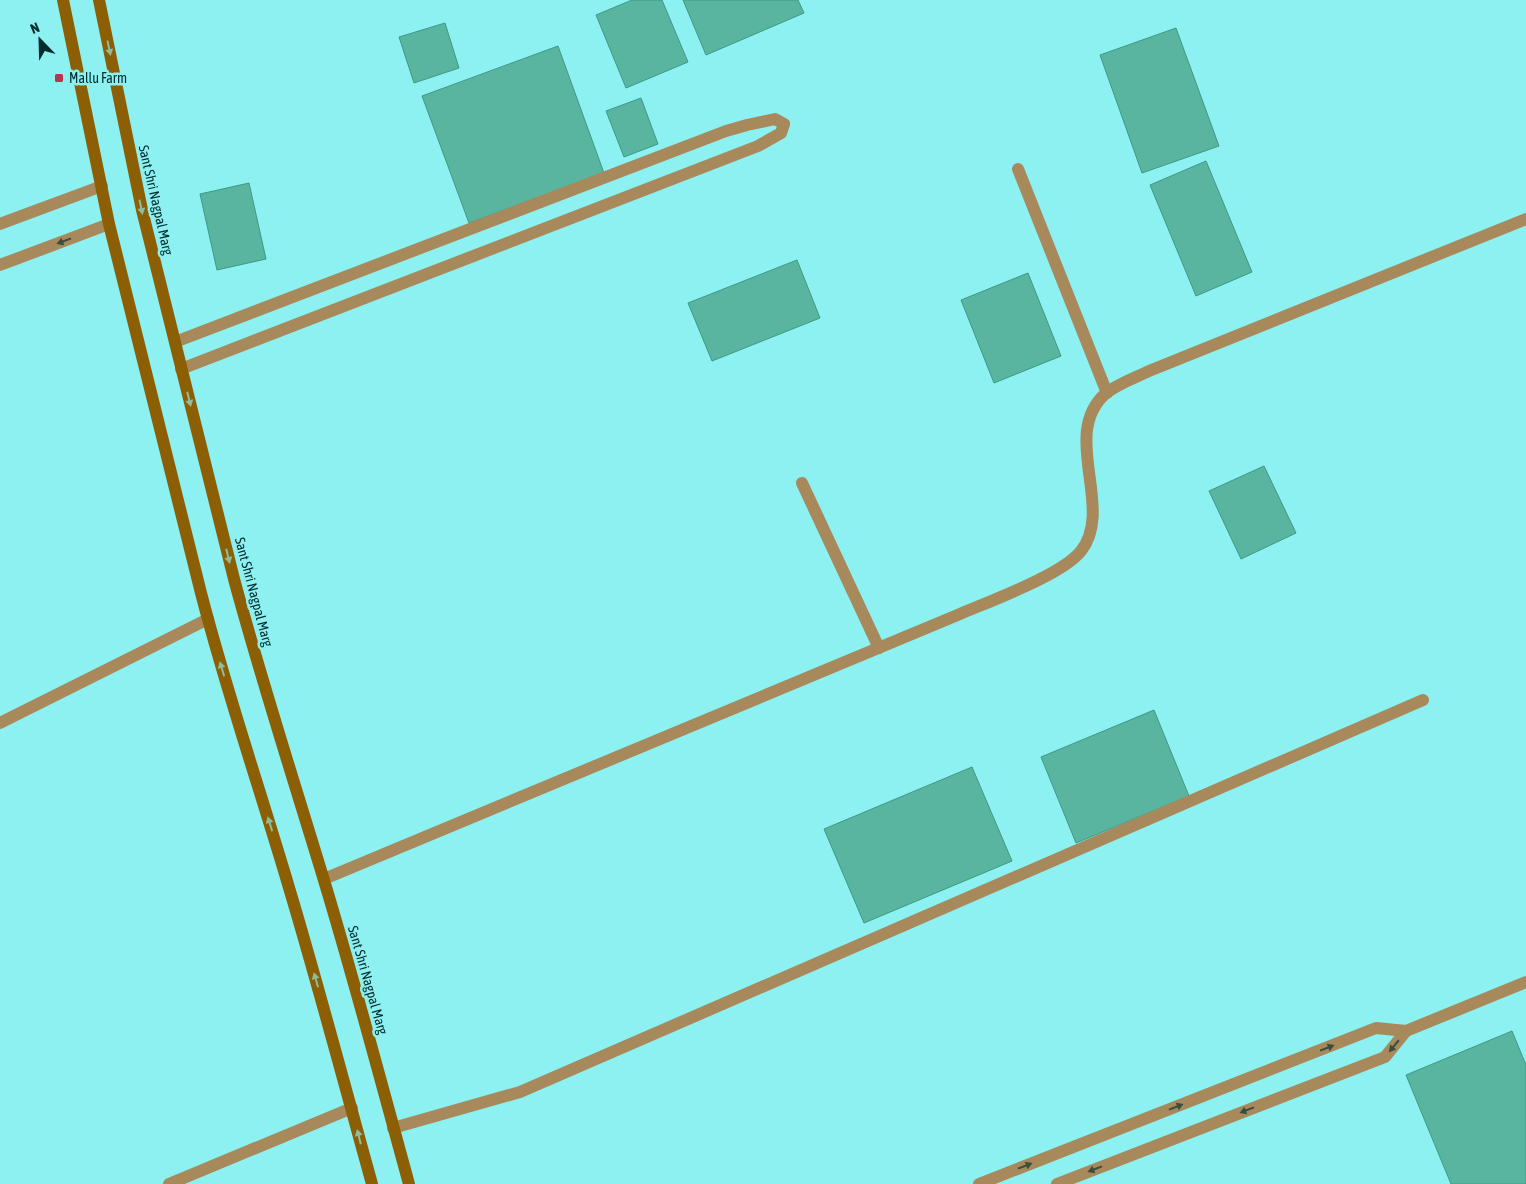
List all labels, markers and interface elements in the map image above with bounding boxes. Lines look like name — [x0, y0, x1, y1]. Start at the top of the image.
north arrow — [15, 15, 65, 65]
text: N — [28, 19, 42, 37]
one-way arrow — [105, 40, 113, 55]
place label: Mallu Farm — [69, 70, 127, 86]
marker: Mallu Farm — [53, 72, 65, 84]
street label: Sant Shri Nagpal Marg — [136, 144, 176, 256]
one-way arrow — [138, 199, 146, 215]
one-way arrow — [56, 238, 71, 245]
one-way arrow — [185, 391, 193, 406]
street label: Sant Shri Nagpal Marg — [232, 536, 276, 648]
one-way arrow — [224, 549, 232, 564]
one-way arrow — [218, 661, 226, 676]
one-way arrow — [266, 817, 273, 832]
street label: Sant Shri Nagpal Marg — [345, 924, 391, 1036]
one-way arrow — [311, 973, 319, 988]
one-way arrow — [1389, 1039, 1400, 1052]
one-way arrow — [1320, 1043, 1334, 1051]
one-way arrow — [1169, 1103, 1184, 1111]
one-way arrow — [1240, 1107, 1254, 1115]
one-way arrow — [355, 1129, 363, 1144]
one-way arrow — [1017, 1162, 1032, 1169]
one-way arrow — [1088, 1166, 1103, 1173]

